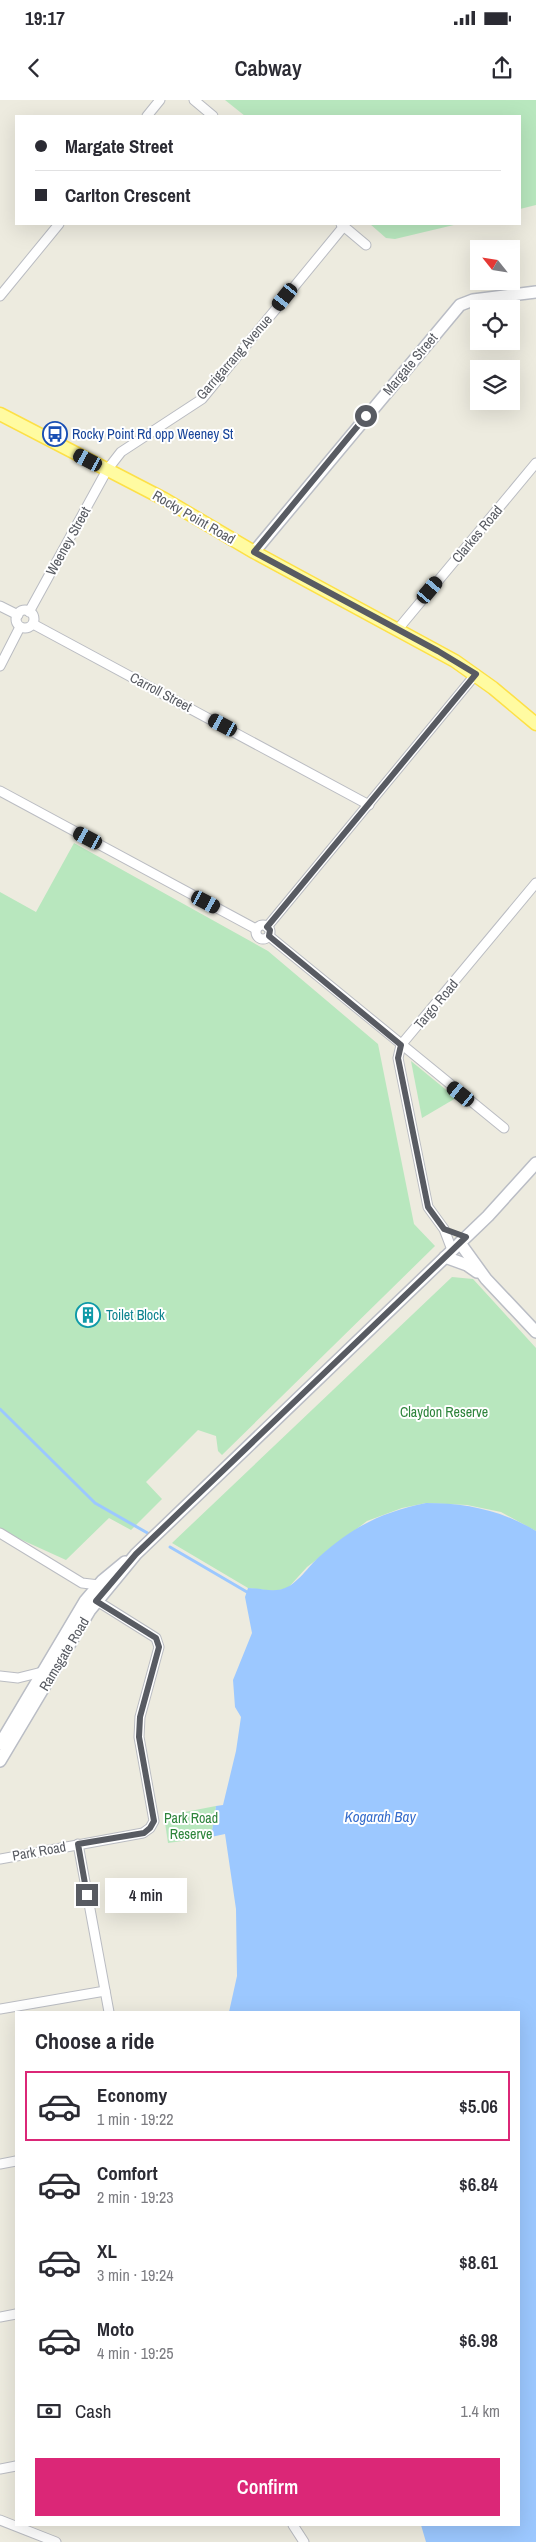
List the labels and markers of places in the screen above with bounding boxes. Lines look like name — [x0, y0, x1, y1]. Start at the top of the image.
bus stop icon: Rocky Point Rd opp Weeney St — [42, 421, 68, 447]
place label: Rocky Point Rd opp Weeney St — [72, 425, 233, 443]
building icon: Toilet Block — [75, 1302, 101, 1328]
place label: Toilet Block — [106, 1306, 165, 1324]

